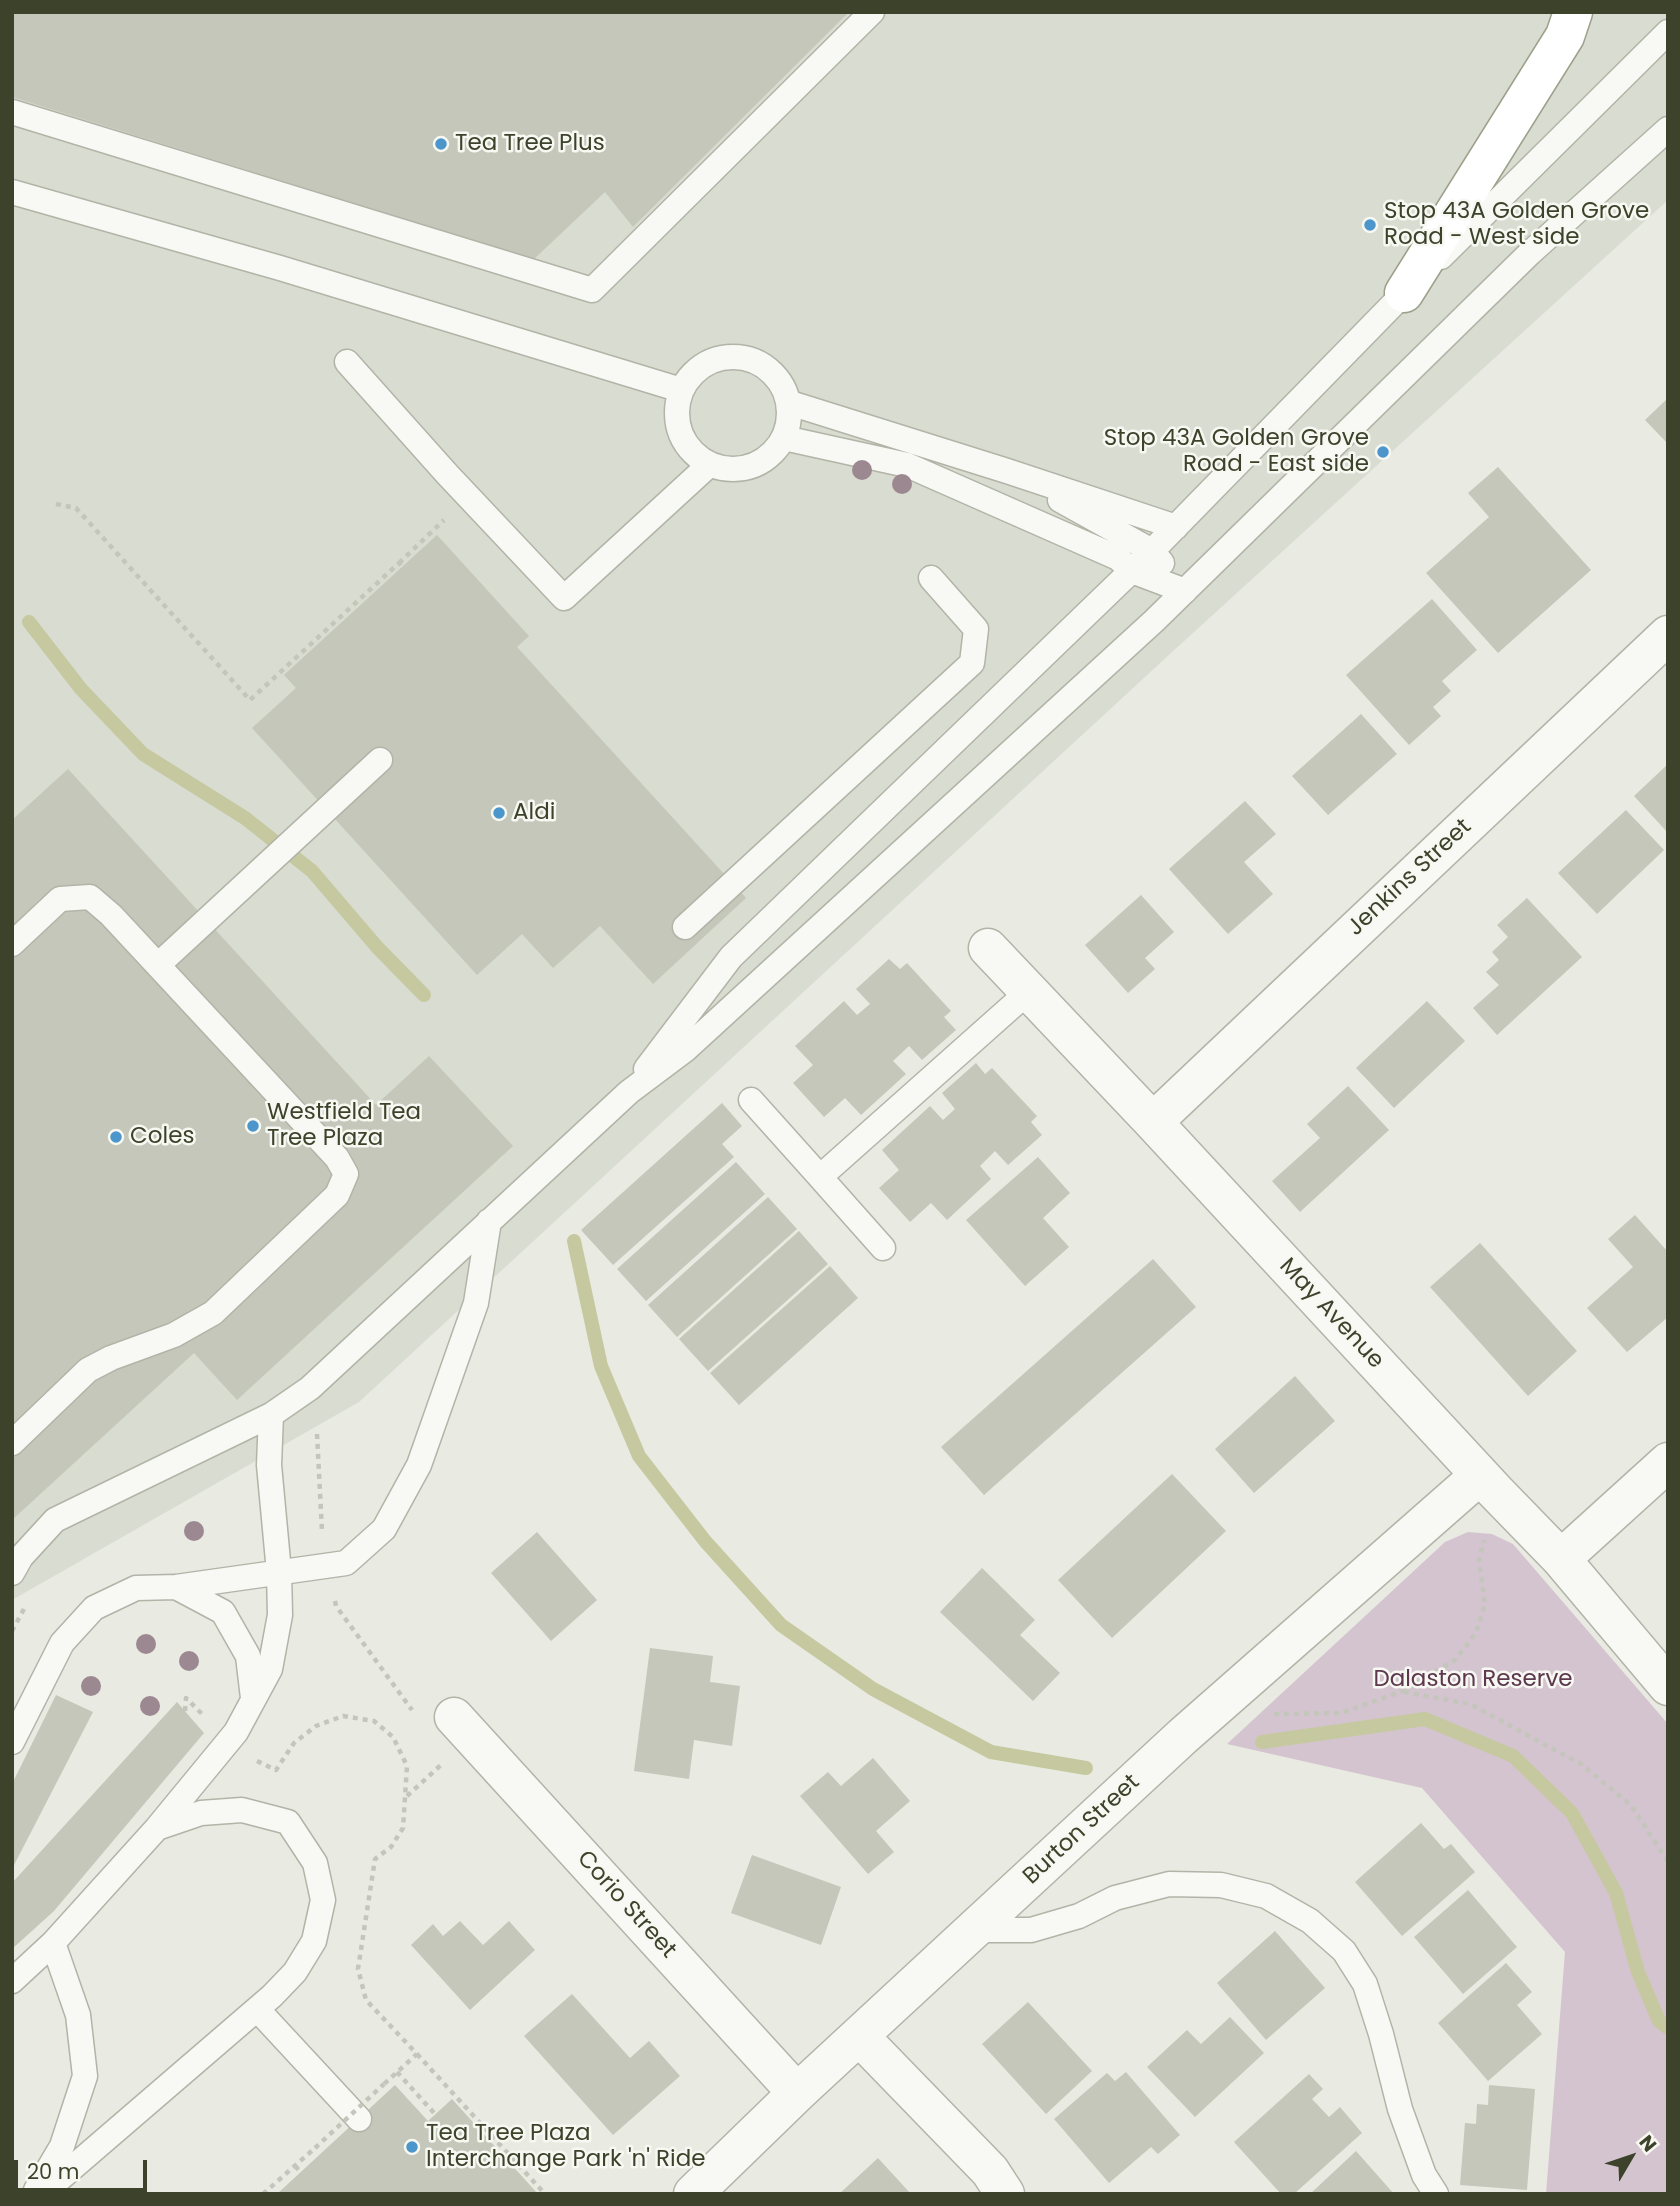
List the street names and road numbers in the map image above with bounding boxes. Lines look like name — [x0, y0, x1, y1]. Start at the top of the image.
street label: Jenkins Street — [1342, 814, 1478, 942]
street label: May Avenue — [1273, 1253, 1389, 1375]
street label: Burton Street — [1018, 1769, 1146, 1891]
street label: Corio Street — [571, 1846, 681, 1964]

